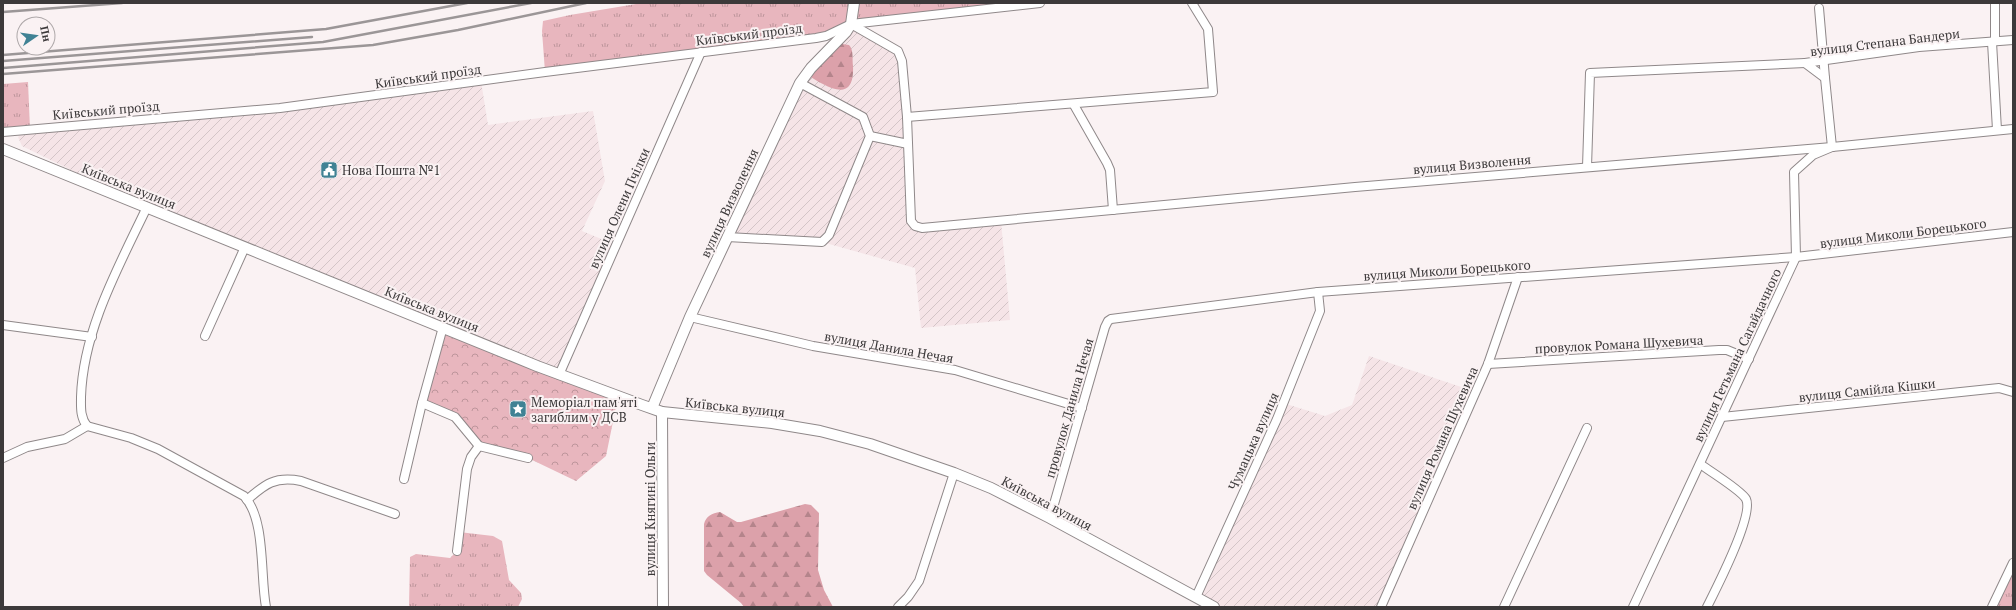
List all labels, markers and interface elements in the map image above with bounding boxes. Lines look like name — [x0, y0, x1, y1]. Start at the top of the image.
north arrow — [16, 16, 56, 56]
street label: Київський проїзд — [695, 18, 804, 49]
street label: вулиця Степана Бандери — [1809, 24, 1961, 60]
text: Пн — [37, 25, 54, 43]
street label: Київський проїзд — [374, 60, 483, 92]
street label: Київський проїзд — [52, 96, 161, 124]
street label: вулиця Олени Пчілки — [584, 145, 654, 271]
street label: вулиця Визволення — [696, 145, 762, 260]
street label: вулиця Визволення — [1412, 150, 1532, 178]
street label: Київська вулиця — [79, 159, 179, 213]
public building icon: Нова Пошта №1 — [319, 160, 339, 180]
place label: Нова Пошта №1 — [342, 161, 440, 179]
street label: вулиця Миколи Борецького — [1819, 214, 1987, 252]
street label: вулиця Миколи Борецького — [1363, 255, 1531, 285]
street label: вулиця Гетьмана Сагайдачного — [1689, 265, 1785, 445]
street label: Київська вулиця — [382, 282, 482, 336]
street label: вулиця Данила Нечая — [823, 327, 955, 367]
street label: провулок Романа Шухевича — [1534, 331, 1704, 357]
street label: провулок Данила Нечая — [1040, 336, 1098, 480]
street label: вулиця Романа Шухевича — [1402, 363, 1482, 512]
street label: вулиця Самійла Кішки — [1798, 374, 1936, 406]
street label: Чумацька вулиця — [1223, 389, 1283, 493]
place label: Меморіал пам'яті загиблим у ДСВ — [531, 393, 637, 426]
street label: Київська вулиця — [684, 393, 786, 421]
place icon: Меморіал пам'яті загиблим у ДСВ — [508, 399, 528, 419]
street label: вулиця Княгині Ольги — [641, 442, 659, 576]
street label: Київська вулиця — [999, 472, 1096, 535]

